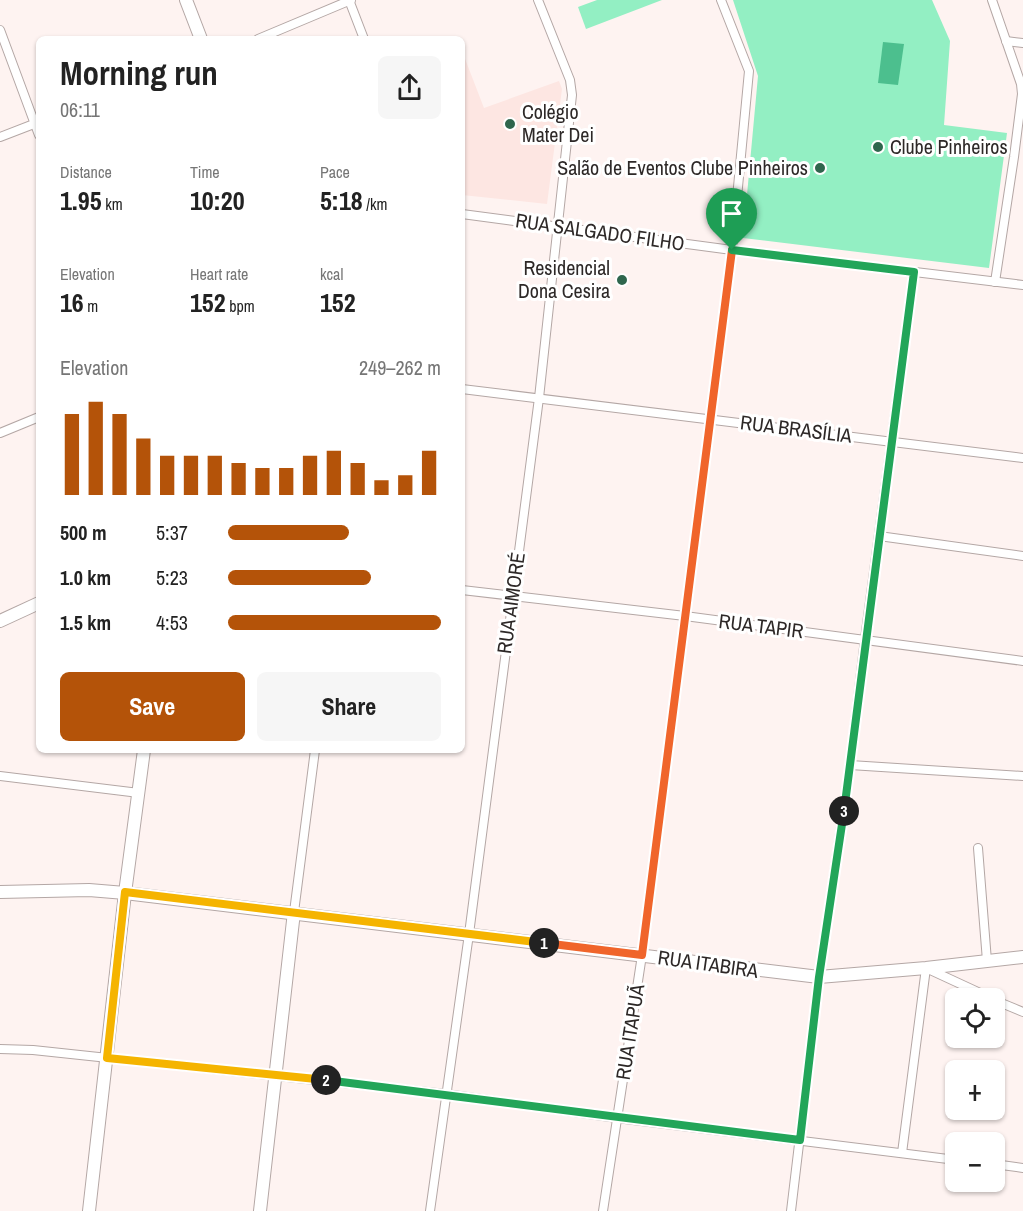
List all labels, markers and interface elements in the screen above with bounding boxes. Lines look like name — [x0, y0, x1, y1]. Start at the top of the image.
text: Morning run — [60, 51, 218, 95]
button: share — [378, 56, 441, 119]
text: 06:11 — [60, 96, 100, 123]
place label: Colégio Mater Dei — [522, 98, 594, 148]
marker: Colégio Mater Dei — [503, 117, 517, 131]
place label: Clube Pinheiros — [890, 133, 1008, 160]
marker: Clube Pinheiros — [871, 140, 885, 154]
place label: Salão de Eventos Clube Pinheiros — [557, 154, 808, 181]
text: Distance — [60, 161, 112, 183]
text: Time — [190, 161, 220, 183]
text: Pace — [320, 161, 350, 183]
marker: Salão de Eventos Clube Pinheiros — [813, 161, 827, 175]
text: 1.95 — [60, 183, 102, 218]
text: 10:20 — [190, 183, 245, 218]
text: 5:18 — [320, 183, 363, 218]
pin — [706, 188, 757, 250]
text: km — [102, 193, 123, 215]
text: /km — [363, 193, 387, 215]
icon: arrive — [715, 197, 748, 230]
street label: RUA SALGADO FILHO — [514, 206, 686, 257]
place label: Residencial Dona Cesira — [518, 254, 610, 304]
text: Elevation — [60, 263, 115, 285]
text: Heart rate — [190, 263, 248, 285]
text: kcal — [320, 263, 343, 285]
marker: Residencial Dona Cesira — [615, 273, 629, 287]
text: 16 — [60, 285, 84, 320]
text: 152 — [190, 285, 226, 320]
text: 152 — [320, 285, 356, 320]
text: m — [84, 295, 98, 317]
text: bpm — [226, 295, 255, 317]
text: Elevation — [60, 354, 128, 381]
text: 249–262 m — [359, 354, 441, 381]
street label: RUA BRASÍLIA — [739, 408, 853, 449]
text: 500 m — [60, 519, 107, 546]
text: 5:37 — [156, 519, 188, 546]
street label: RUA AIMORÉ — [490, 551, 531, 655]
text: 1.0 km — [60, 564, 111, 591]
text: 5:23 — [156, 564, 188, 591]
street label: RUA TAPIR — [717, 607, 805, 644]
text: 1.5 km — [60, 609, 111, 636]
text: 4:53 — [156, 609, 188, 636]
button: Save — [60, 672, 245, 741]
button: Share — [257, 672, 441, 741]
pin: 3 — [829, 796, 859, 826]
text: 3 — [840, 800, 848, 822]
pin: 1 — [529, 928, 559, 958]
text: 1 — [540, 932, 548, 954]
street label: RUA ITABIRA — [656, 943, 760, 984]
street label: RUA ITAPUÃ — [609, 982, 650, 1082]
map controls — [945, 988, 1005, 1192]
button: locate — [945, 988, 1005, 1048]
button: + — [945, 1060, 1005, 1120]
pin: 2 — [311, 1065, 341, 1095]
text: 2 — [322, 1069, 330, 1091]
button: − — [945, 1132, 1005, 1192]

